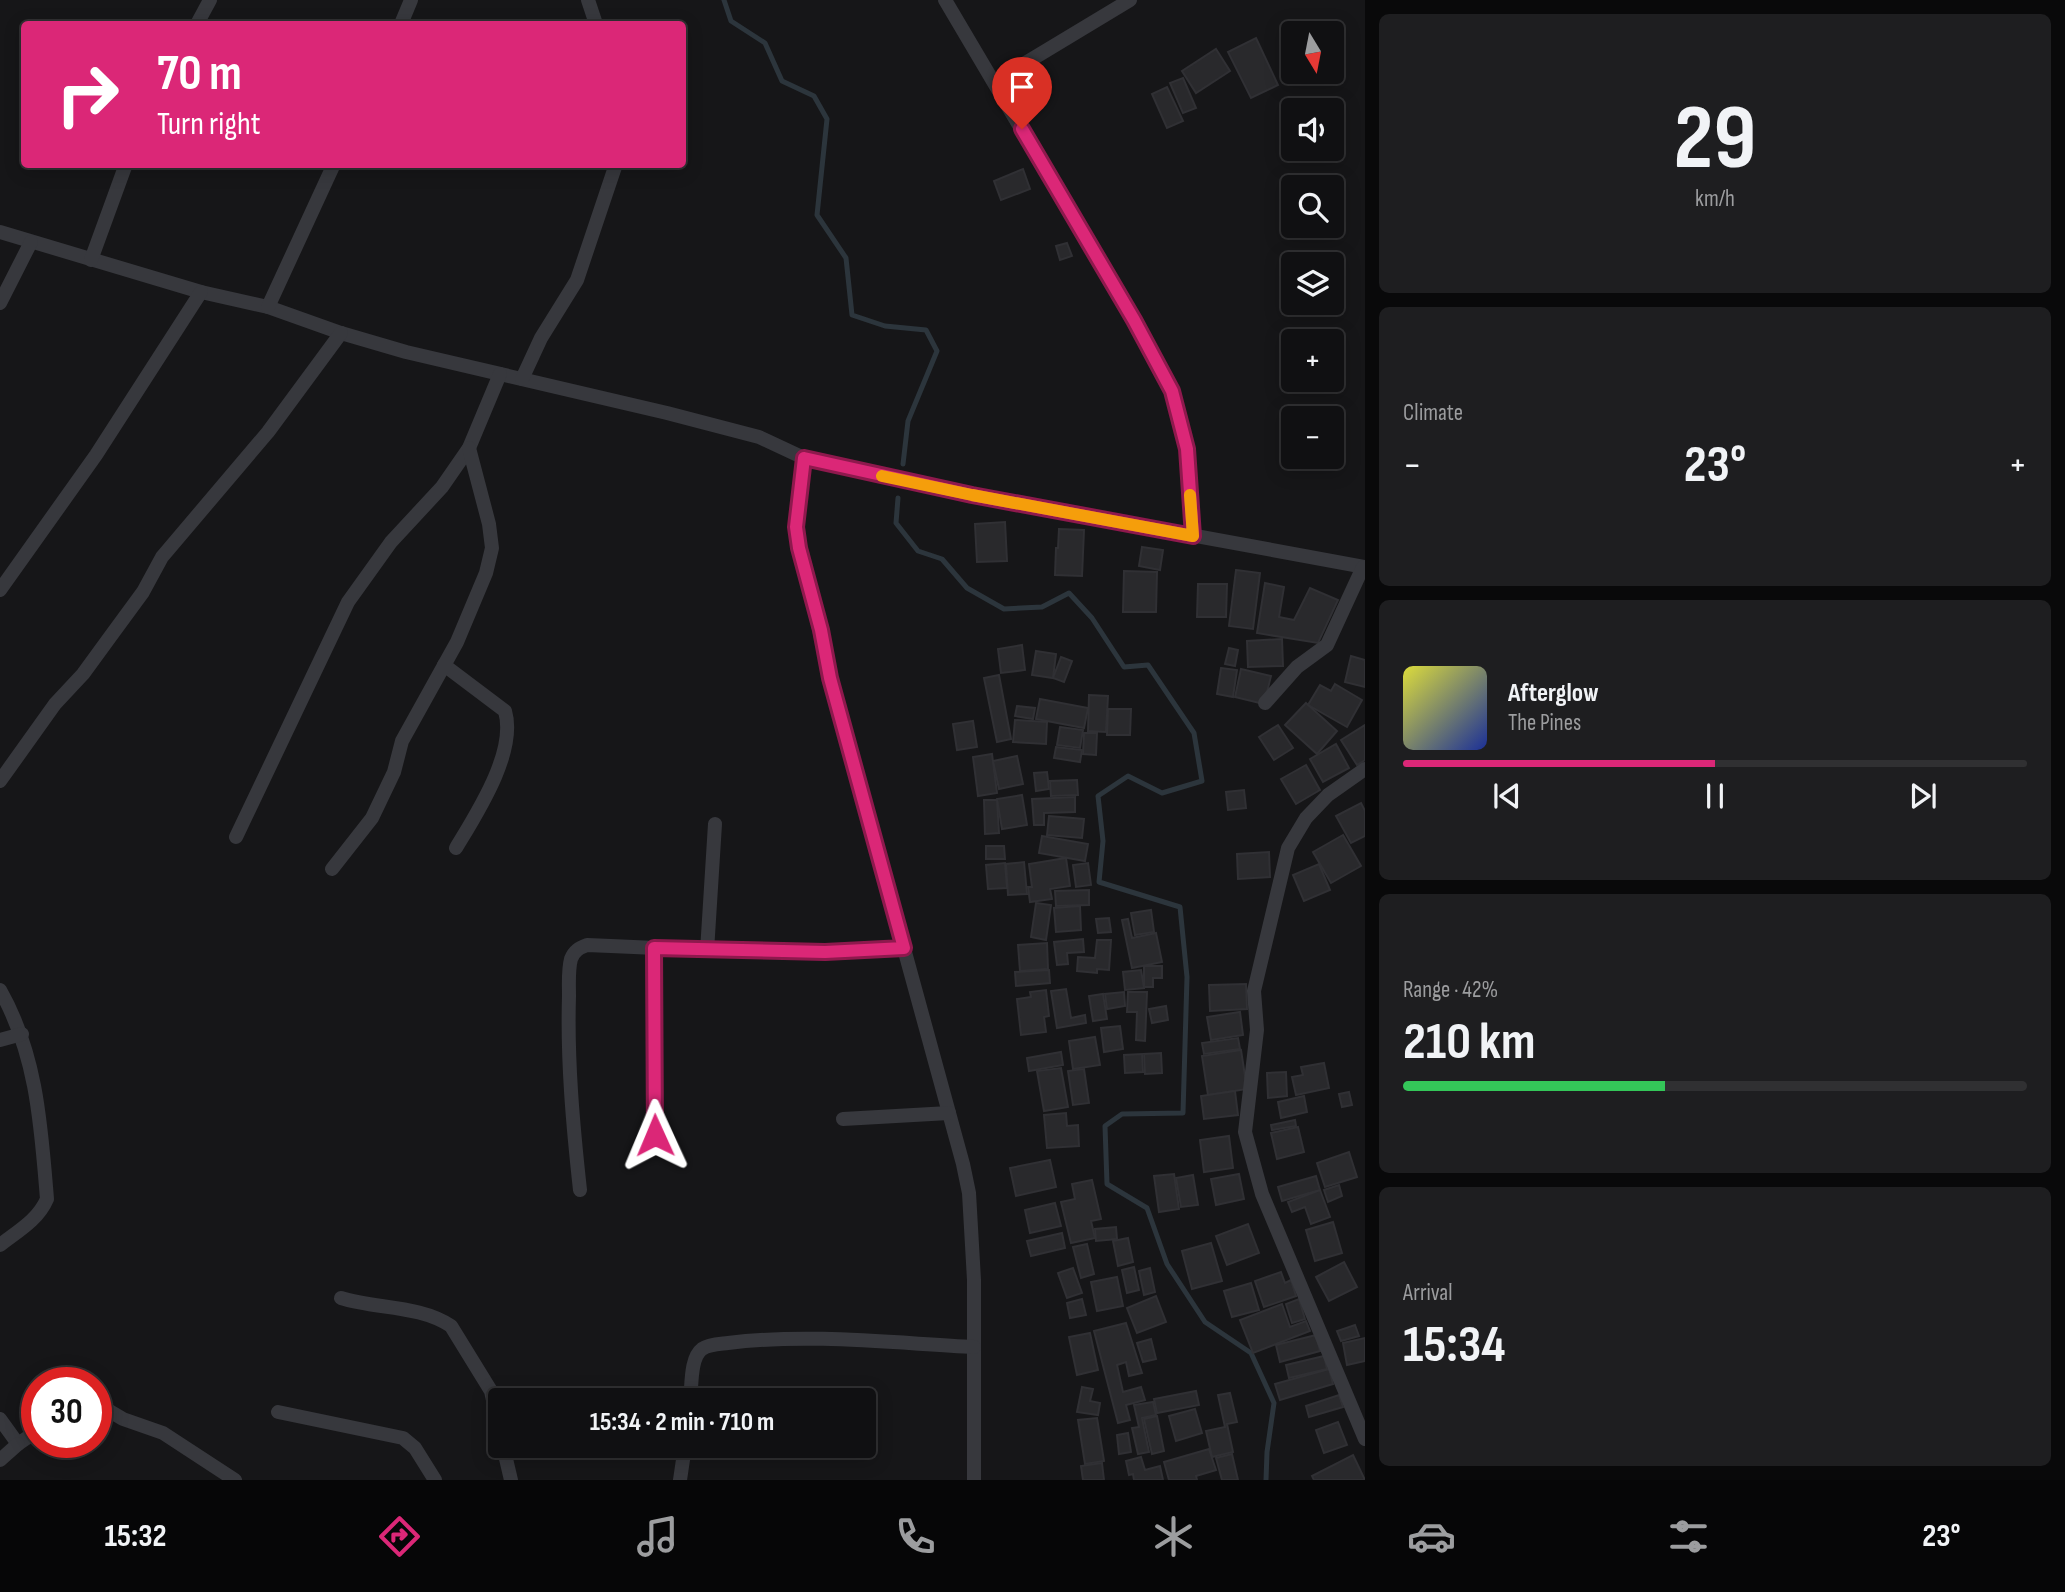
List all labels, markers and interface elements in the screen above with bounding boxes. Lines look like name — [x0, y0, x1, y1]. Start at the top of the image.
north arrow — [1281, 21, 1344, 84]
map controls — [1281, 21, 1344, 469]
text: 70 m — [157, 45, 242, 104]
icon: right — [42, 49, 133, 140]
pin — [992, 57, 1052, 129]
icon: arrive — [1003, 68, 1041, 106]
text: 29 — [1674, 85, 1757, 194]
button: sound — [1281, 98, 1344, 161]
text: Turn right — [157, 105, 261, 144]
button: search — [1281, 175, 1344, 238]
text: km/h — [1695, 185, 1735, 213]
button: layers — [1281, 252, 1344, 315]
button: + — [1281, 329, 1344, 392]
text: Climate — [1403, 399, 1463, 427]
button: − — [1281, 406, 1344, 469]
text: 23° — [1684, 434, 1746, 497]
text: − — [1403, 443, 1422, 488]
text: + — [2008, 443, 2027, 488]
text: Afterglow — [1508, 678, 1599, 709]
text: The Pines — [1508, 709, 1581, 737]
icon: previous — [1488, 777, 1526, 815]
icon: pause — [1696, 777, 1734, 815]
icon: next — [1904, 777, 1942, 815]
text: Range · 42% — [1403, 976, 1498, 1004]
text: 210 km — [1403, 1011, 1536, 1074]
position arrow — [618, 1098, 692, 1172]
text: Arrival — [1403, 1279, 1452, 1307]
text: 15:34 — [1403, 1314, 1505, 1377]
speed limit sign: 30 — [21, 1367, 112, 1458]
text: 15:34 · 2 min · 710 m — [590, 1407, 774, 1438]
icon: directions — [375, 1512, 424, 1561]
icon: music — [633, 1512, 682, 1561]
icon: phone — [891, 1512, 940, 1561]
icon: climate — [1149, 1512, 1198, 1561]
icon: car — [1407, 1512, 1456, 1561]
icon: filters — [1664, 1512, 1713, 1561]
text: 15:32 — [104, 1517, 167, 1556]
text: 23° — [1922, 1517, 1961, 1556]

